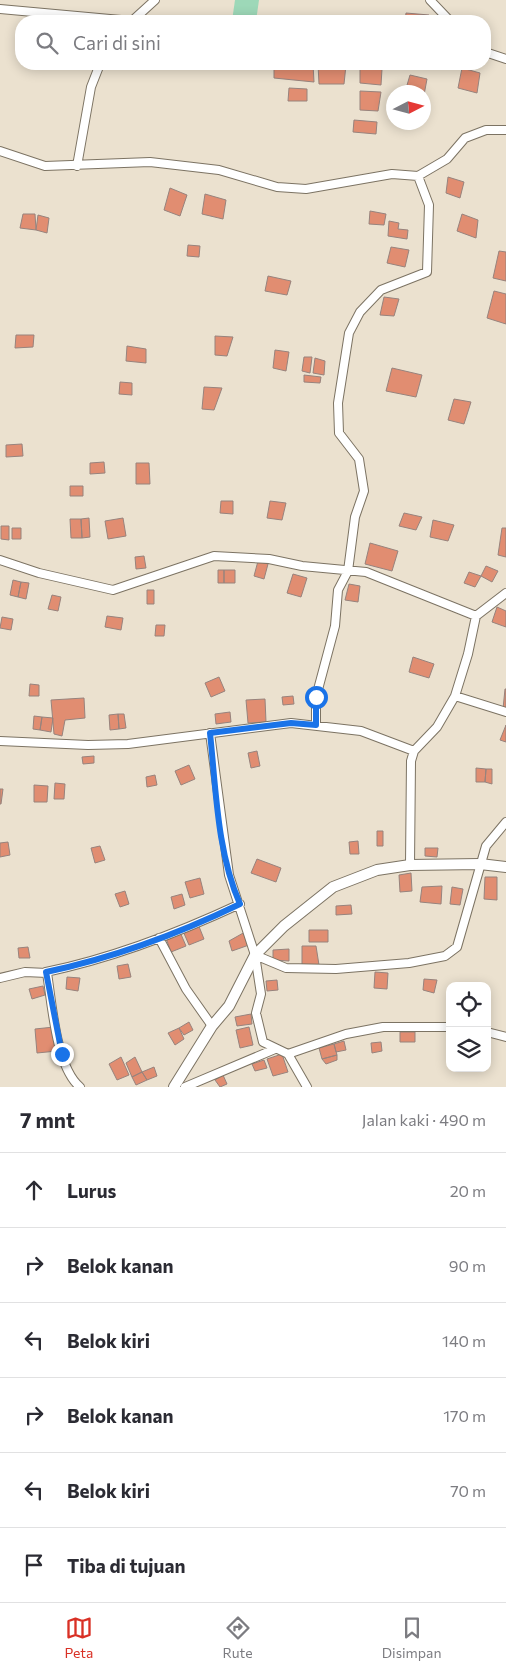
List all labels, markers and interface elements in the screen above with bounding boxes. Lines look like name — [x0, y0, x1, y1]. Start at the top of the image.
search box — [15, 15, 491, 70]
icon: search — [33, 29, 61, 57]
text: Cari di sini — [73, 31, 161, 54]
north arrow — [386, 85, 431, 130]
route start — [305, 686, 328, 709]
map controls — [446, 982, 491, 1072]
button: locate — [446, 982, 491, 1027]
button: layers — [446, 1027, 491, 1072]
route end — [51, 1043, 74, 1066]
text: 7 mnt — [20, 1107, 75, 1132]
text: Jalan kaki · 490 m — [362, 1110, 486, 1129]
icon: ahead — [20, 1176, 48, 1204]
text: Lurus — [67, 1179, 116, 1202]
text: 20 m — [450, 1181, 486, 1200]
icon: right — [20, 1251, 48, 1279]
text: Belok kanan — [67, 1254, 174, 1277]
text: 90 m — [449, 1256, 486, 1275]
icon: left — [20, 1326, 48, 1354]
text: Belok kiri — [67, 1329, 150, 1352]
text: 140 m — [442, 1331, 486, 1350]
icon: right — [20, 1401, 48, 1429]
text: Belok kanan — [67, 1404, 174, 1427]
text: 170 m — [443, 1406, 486, 1425]
icon: left — [20, 1476, 48, 1504]
text: Belok kiri — [67, 1479, 150, 1502]
text: 70 m — [450, 1481, 486, 1500]
icon: arrive — [20, 1551, 48, 1579]
text: Tiba di tujuan — [67, 1554, 185, 1577]
tab: Peta — [65, 1614, 93, 1661]
tab: Rute — [223, 1614, 253, 1661]
tab: Disimpan — [382, 1614, 441, 1661]

